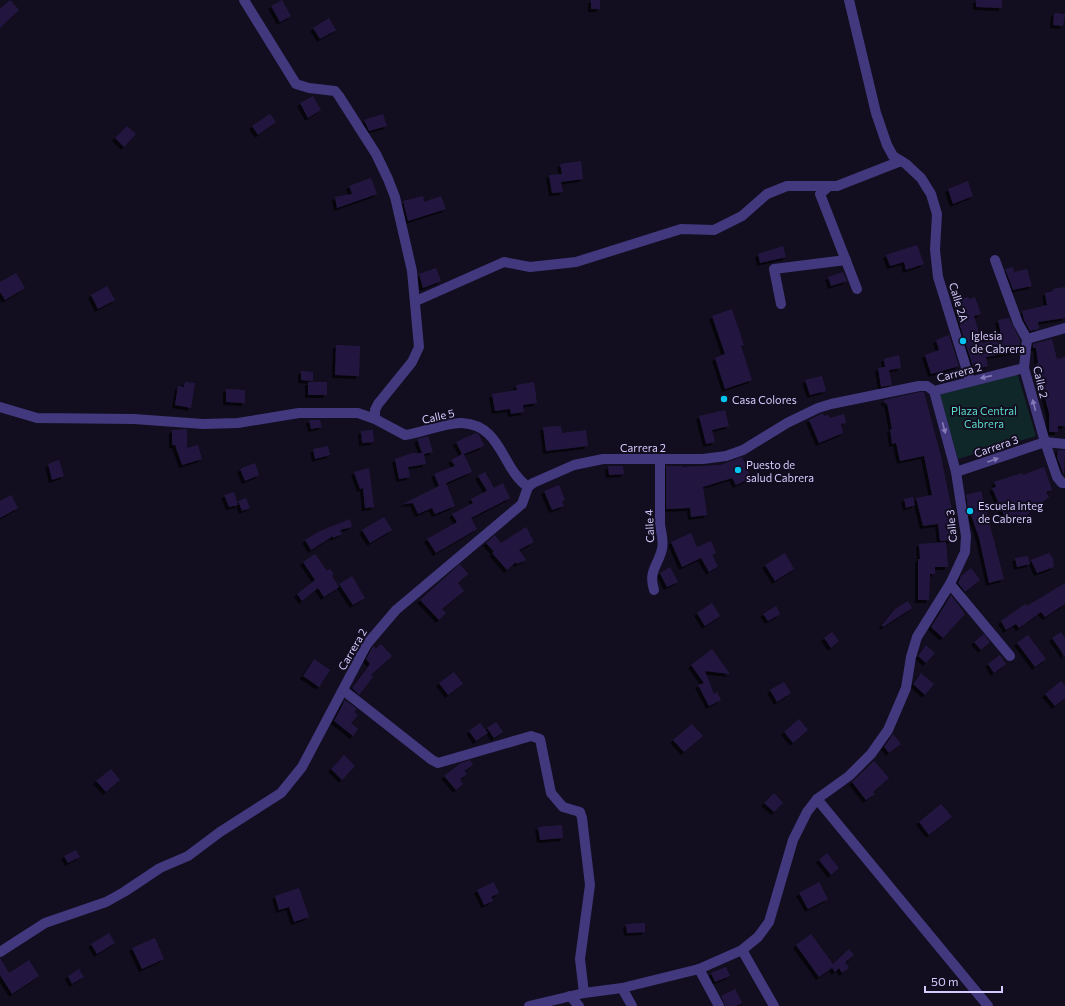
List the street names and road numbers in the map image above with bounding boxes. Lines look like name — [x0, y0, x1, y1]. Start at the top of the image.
street label: Calle 2A — [947, 281, 971, 324]
street label: Carrera 2 — [935, 360, 983, 384]
street label: Calle 2 — [1031, 365, 1051, 399]
street label: Calle 5 — [420, 406, 456, 426]
street label: Carrera 3 — [972, 432, 1020, 460]
street label: Carrera 2 — [620, 441, 666, 454]
street label: Calle 4 — [642, 509, 656, 543]
street label: Calle 3 — [943, 509, 959, 543]
street label: Carrera 2 — [335, 626, 369, 672]

